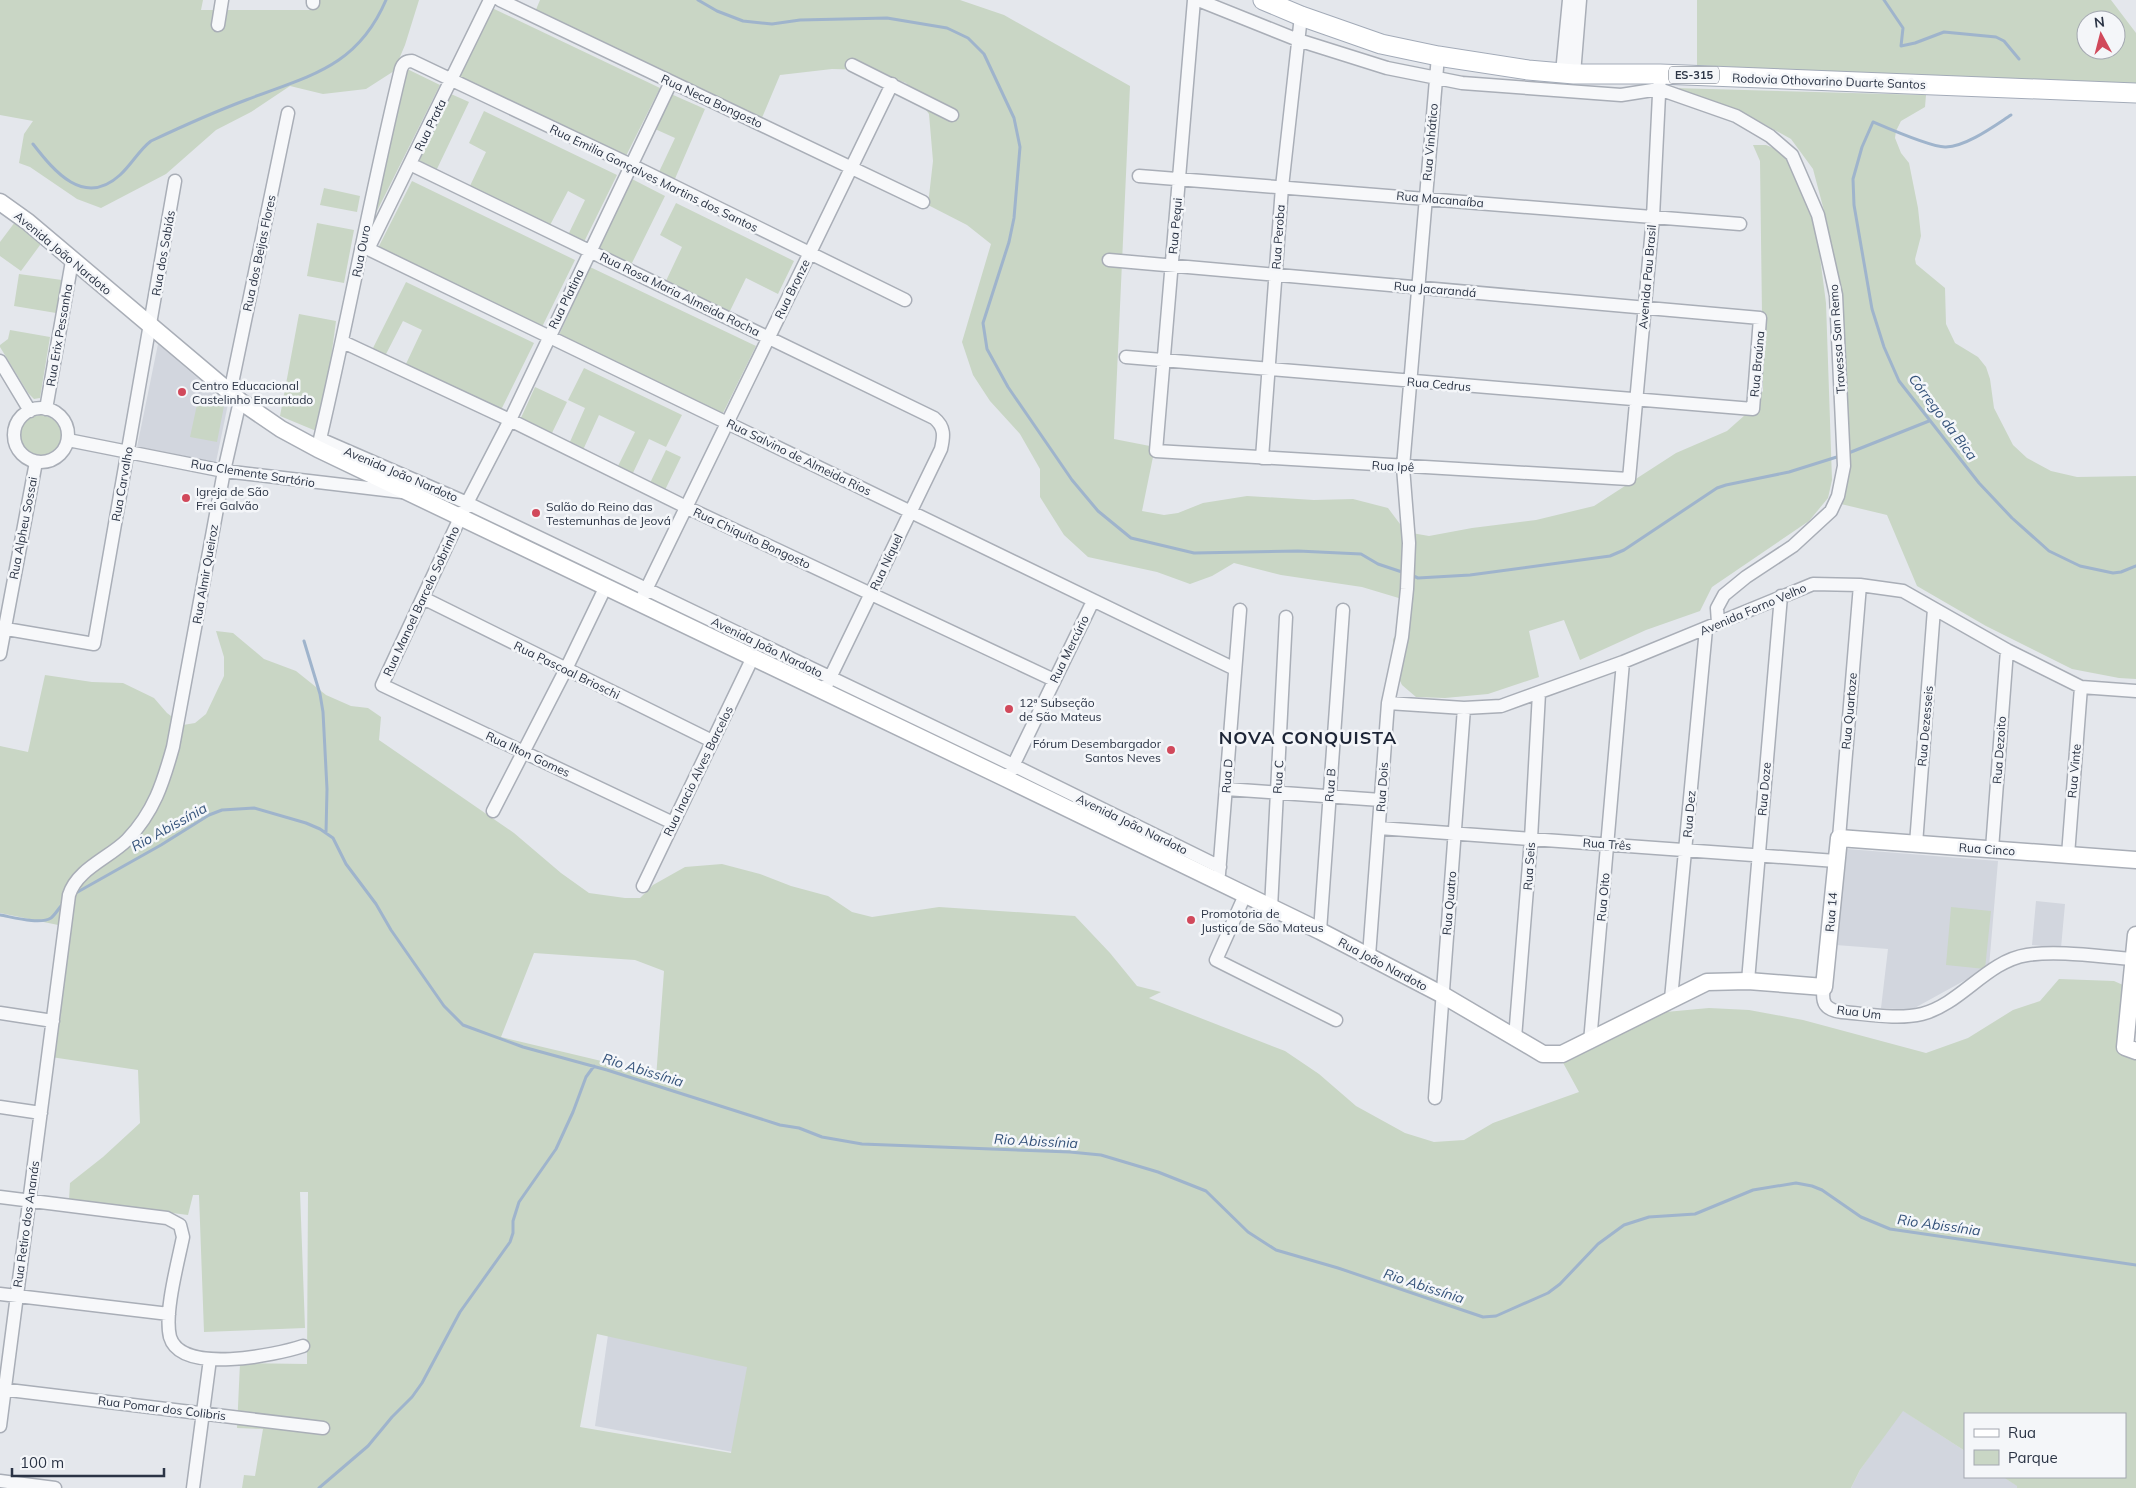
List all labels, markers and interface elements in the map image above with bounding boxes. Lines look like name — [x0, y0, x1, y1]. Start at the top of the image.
north arrow — [2076, 10, 2126, 60]
text: N — [2093, 13, 2106, 32]
road number: ES-315 — [1669, 66, 1719, 84]
street label: Rodovia Othovarino Duarte Santos — [1732, 70, 1926, 92]
street label: Rua Neca Bongosto — [659, 71, 765, 131]
street label: Rua Prata — [411, 96, 449, 154]
street label: Rua Vinhático — [1419, 102, 1441, 181]
street label: Rua Emilia Gonçalves Martins dos Santos — [547, 121, 761, 235]
street label: Rua Macanaíba — [1396, 188, 1484, 210]
street label: Rua dos Beijas Flores — [239, 193, 279, 313]
street label: Rua Pequi — [1165, 197, 1185, 255]
street label: Rua Peroba — [1268, 204, 1288, 270]
street label: Avenida João Nardoto — [11, 208, 115, 298]
street label: Rua dos Sabiás — [148, 209, 178, 297]
street label: Rua Ouro — [349, 223, 373, 278]
street label: Avenida Pau Brasil — [1635, 224, 1659, 330]
street label: Rua Rosa Maria Almeida Rocha — [598, 249, 762, 339]
street label: Rua Bronze — [771, 257, 813, 321]
street label: Rua Platina — [545, 267, 587, 331]
street label: Rua Jacarandá — [1393, 278, 1477, 300]
street label: Rua Erix Pessanha — [43, 283, 75, 387]
street label: Travessa San Remo — [1826, 284, 1848, 394]
street label: Rua Braúna — [1747, 330, 1767, 398]
water label: Córrego da Bica — [1905, 370, 1981, 464]
street label: Rua Cedrus — [1406, 374, 1472, 394]
place label: Centro Educacional Castelinho Encantado — [192, 378, 313, 407]
marker: Centro Educacional Castelinho Encantado — [176, 386, 188, 398]
street label: Rua Salvino de Almeida Rios — [724, 415, 874, 499]
street label: Avenida João Nardoto — [342, 443, 460, 505]
street label: Rua Carvalho — [108, 445, 136, 523]
street label: Rua Clemente Sartório — [190, 456, 316, 490]
street label: Rua Ipê — [1371, 457, 1415, 475]
street label: Rua Alpheu Sossai — [6, 475, 40, 581]
place label: Igreja de São Frei Galvão — [196, 484, 269, 513]
marker: Igreja de São Frei Galvão — [180, 492, 192, 504]
place label: Salão do Reino das Testemunhas de Jeová — [546, 499, 671, 528]
street label: Rua Chiquito Bongosto — [691, 504, 813, 572]
marker: Salão do Reino das Testemunhas de Jeová — [530, 507, 542, 519]
street label: Rua Almir Queiroz — [189, 523, 221, 625]
street label: Rua Manoel Barcelo Sobrinho — [380, 523, 462, 678]
street label: Rua Níquel — [866, 531, 906, 593]
street label: Avenida Forno Velho — [1697, 580, 1809, 638]
street label: Avenida João Nardoto — [709, 613, 825, 681]
street label: Rua Mercúrio — [1046, 613, 1092, 685]
street label: Rua Pascoal Brioschi — [512, 638, 623, 702]
street label: Rua Quartoze — [1838, 672, 1860, 750]
street label: Rua Dezesseis — [1914, 685, 1936, 767]
place label: 12ª Subseção de São Mateus — [1019, 695, 1102, 724]
street label: Rua Inacio Alves Barcelos — [660, 703, 736, 839]
marker: 12ª Subseção de São Mateus — [1003, 703, 1015, 715]
street label: Rua Dezoito — [1989, 715, 2009, 784]
district label: NOVA CONQUISTA — [1219, 726, 1397, 749]
street label: Rua Ilton Gomes — [483, 728, 573, 780]
place label: Fórum Desembargador Santos Neves — [1033, 736, 1162, 765]
street label: Rua Vinte — [2064, 743, 2084, 799]
marker: Fórum Desembargador Santos Neves — [1165, 744, 1177, 756]
street label: Rua D — [1218, 758, 1236, 794]
street label: Rua C — [1270, 760, 1286, 794]
street label: Rua Dois — [1373, 761, 1391, 813]
street label: Rua Doze — [1754, 761, 1774, 817]
street label: Rua B — [1321, 768, 1339, 802]
street label: Avenida João Nardoto — [1074, 790, 1190, 858]
street label: Rua Dez — [1679, 790, 1699, 838]
water label: Rio Abissínia — [128, 799, 210, 855]
street label: Rua Três — [1582, 835, 1632, 853]
street label: Rua Cinco — [1958, 840, 2016, 858]
street label: Rua Seis — [1520, 841, 1538, 891]
street label: Rua Quatro — [1439, 870, 1459, 936]
street label: Rua Oito — [1593, 872, 1613, 922]
street label: Rua 14 — [1822, 891, 1840, 933]
place label: Promotoria de Justiça de São Mateus — [1201, 906, 1324, 935]
marker: Promotoria de Justiça de São Mateus — [1185, 914, 1197, 926]
street label: Rua João Nardoto — [1336, 934, 1430, 994]
street label: Rua Um — [1836, 1002, 1882, 1022]
water label: Rio Abissínia — [600, 1049, 686, 1091]
water label: Rio Abissínia — [994, 1130, 1078, 1152]
street label: Rua Retiro dos Ananás — [10, 1160, 42, 1288]
water label: Rio Abissínia — [1896, 1210, 1982, 1240]
water label: Rio Abissínia — [1381, 1264, 1467, 1308]
street label: Rua Pomar dos Colibris — [97, 1393, 227, 1423]
legend — [1964, 1413, 2126, 1478]
text: Rua — [2008, 1423, 2036, 1442]
scale bar — [12, 1446, 165, 1478]
text: Parque — [2008, 1448, 2058, 1467]
text: 100 m — [20, 1453, 64, 1472]

